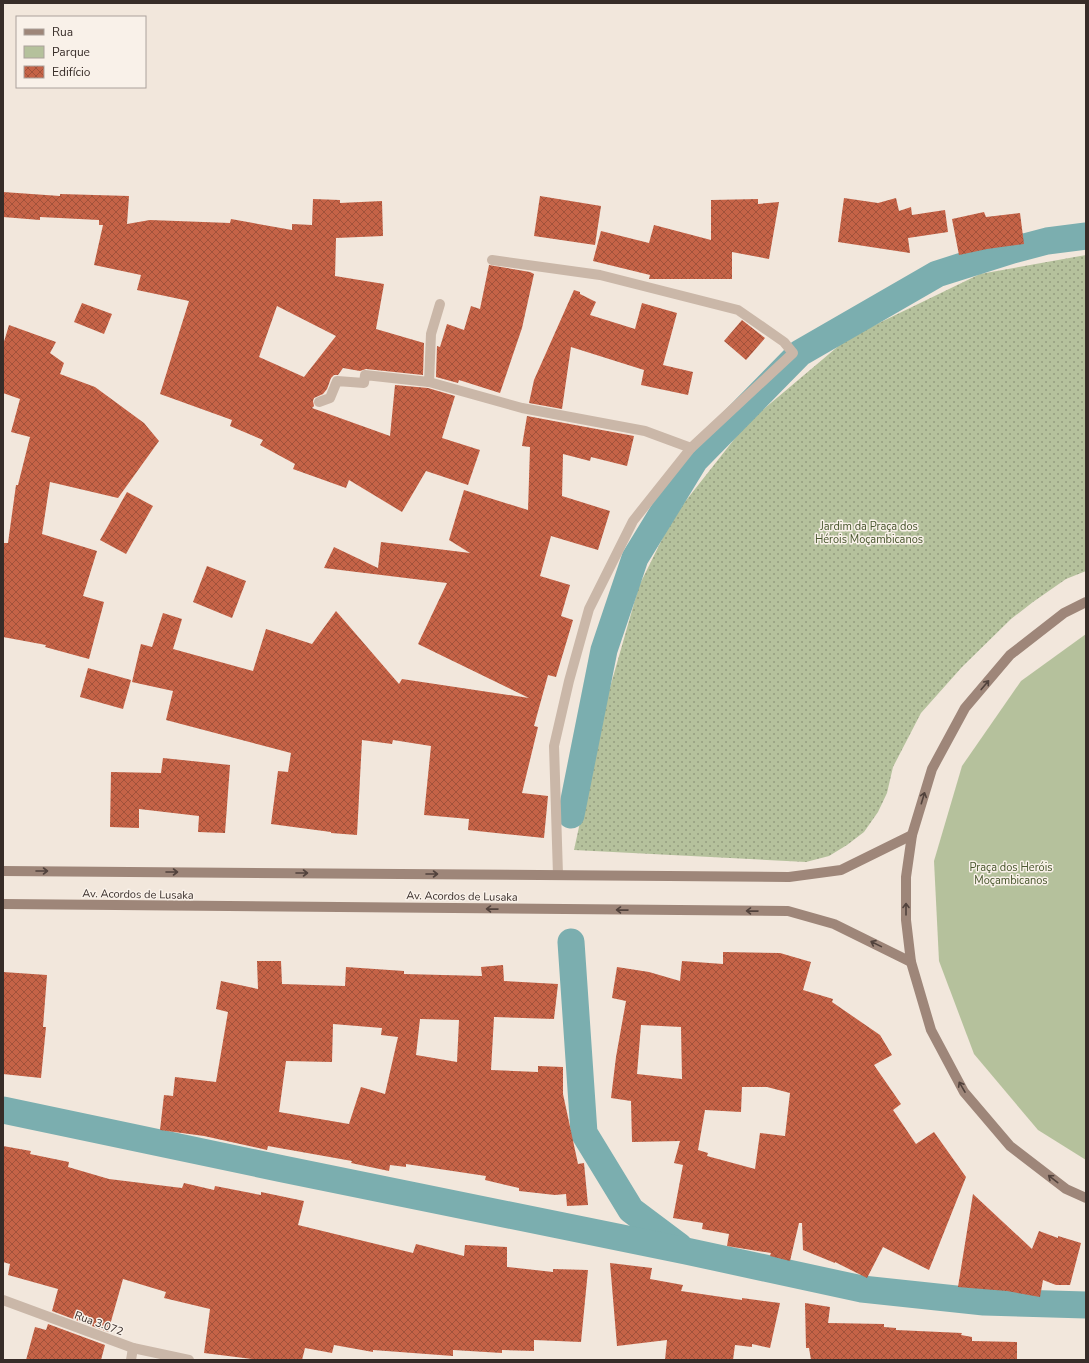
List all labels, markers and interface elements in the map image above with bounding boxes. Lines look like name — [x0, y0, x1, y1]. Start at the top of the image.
legend — [16, 16, 146, 88]
text: Rua — [52, 24, 73, 40]
text: Parque — [52, 44, 90, 60]
text: Edifício — [52, 64, 91, 80]
park label: Jardim da Praça dos Hérois Moçambicanos — [815, 519, 923, 547]
one-way arrow — [980, 680, 989, 690]
one-way arrow — [920, 792, 927, 805]
park label: Praça dos Heróis Moçambicanos — [970, 860, 1052, 888]
one-way arrow — [35, 867, 48, 875]
one-way arrow — [165, 868, 178, 876]
one-way arrow — [295, 869, 308, 877]
one-way arrow — [425, 870, 438, 878]
street label: Av. Acordos de Lusaka — [82, 886, 194, 903]
street label: Av. Acordos de Lusaka — [406, 888, 518, 905]
one-way arrow — [902, 903, 910, 916]
one-way arrow — [486, 905, 499, 913]
one-way arrow — [616, 906, 629, 914]
one-way arrow — [746, 907, 759, 915]
one-way arrow — [870, 940, 882, 947]
one-way arrow — [957, 1081, 965, 1093]
one-way arrow — [1047, 1174, 1058, 1183]
street label: Rua 3.072 — [72, 1308, 125, 1339]

